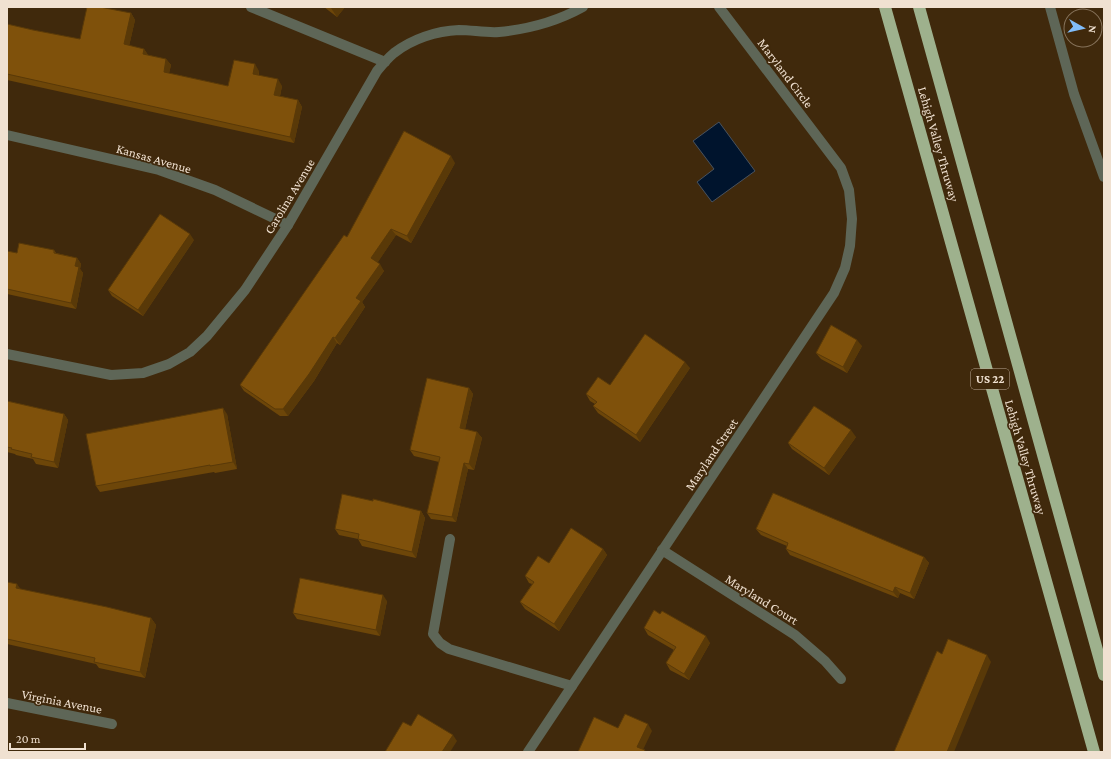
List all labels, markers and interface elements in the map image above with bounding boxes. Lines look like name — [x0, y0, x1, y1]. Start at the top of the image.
north arrow — [1063, 8, 1103, 48]
text: N — [1086, 25, 1099, 34]
street label: Maryland Circle — [755, 36, 817, 111]
street label: Lehigh Valley Thruway — [915, 85, 962, 204]
street label: Kansas Avenue — [115, 141, 193, 176]
street label: Carolina Avenue — [261, 156, 318, 237]
road number: US 22 — [971, 369, 1009, 389]
street label: Lehigh Valley Thruway — [1002, 398, 1049, 517]
street label: Maryland Street — [682, 415, 741, 493]
street label: Maryland Court — [723, 571, 801, 628]
street label: Virginia Avenue — [20, 686, 104, 717]
scale bar — [10, 725, 85, 751]
text: 20 m — [16, 732, 41, 746]

